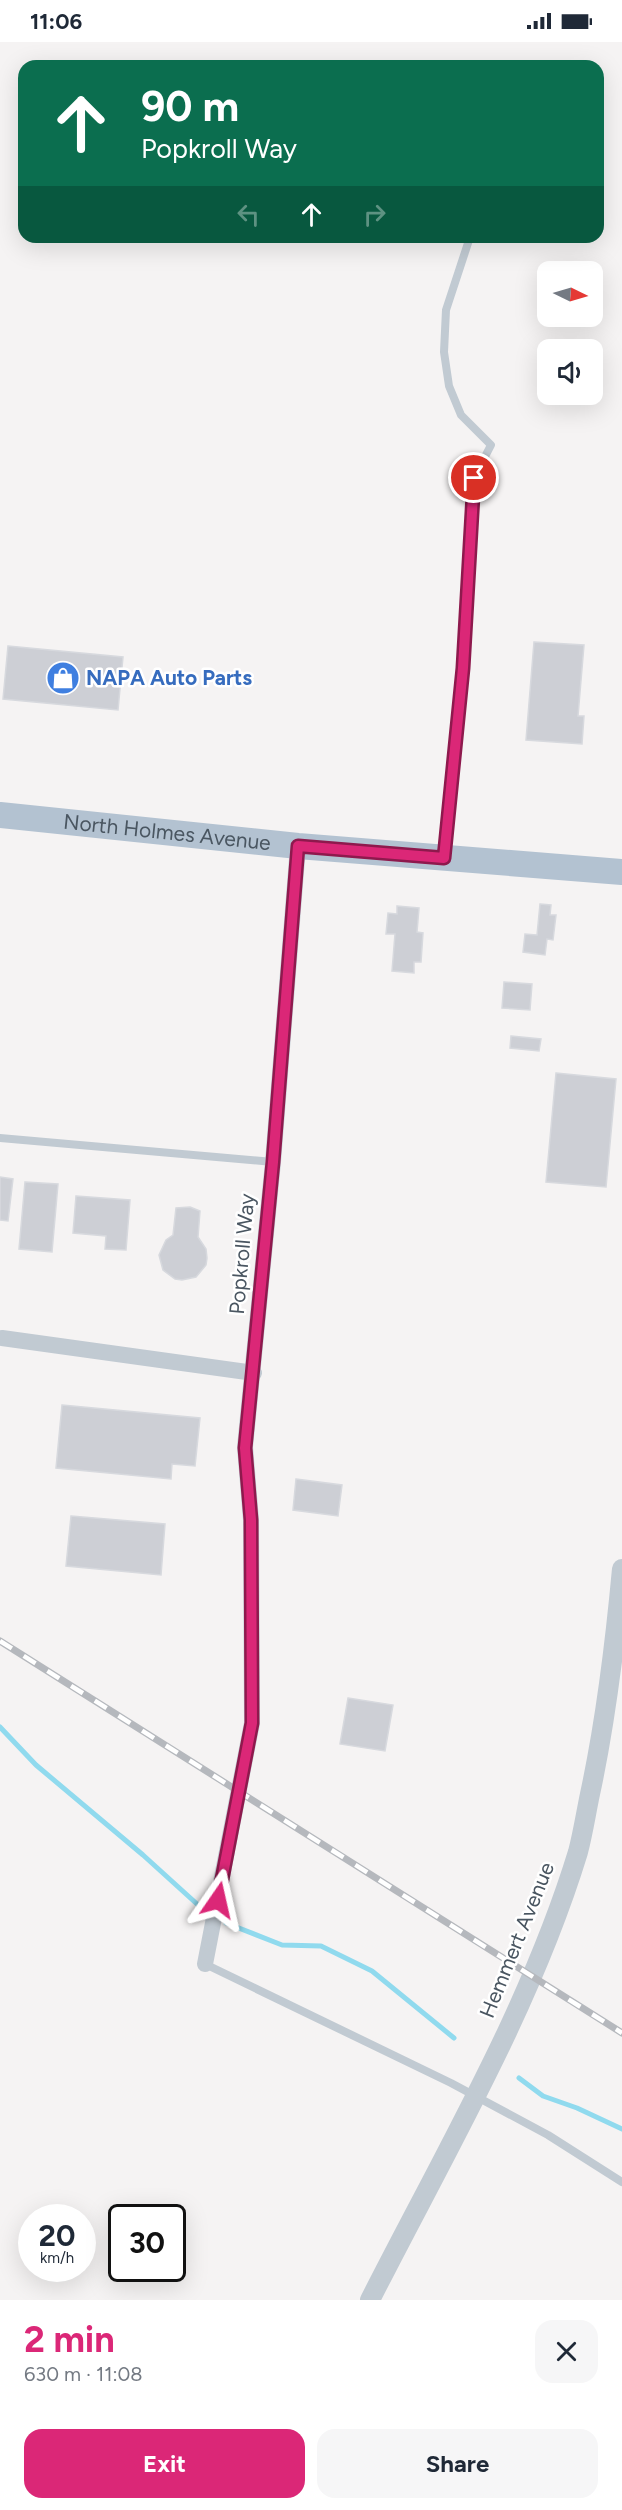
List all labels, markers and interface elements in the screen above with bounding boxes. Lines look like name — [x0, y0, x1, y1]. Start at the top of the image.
text: 11:06 — [30, 8, 82, 35]
text: 90 m — [141, 81, 239, 132]
icon: ahead — [42, 84, 120, 162]
text: Popkroll Way — [141, 132, 297, 165]
icon: left — [232, 198, 265, 231]
icon: ahead — [295, 198, 328, 231]
icon: right — [358, 198, 391, 231]
north arrow — [537, 261, 603, 327]
map controls — [537, 261, 603, 405]
button: sound — [537, 339, 603, 405]
pin — [448, 452, 499, 503]
icon: arrive — [457, 461, 490, 494]
shop icon: NAPA Auto Parts — [45, 660, 81, 696]
place label: NAPA Auto Parts — [86, 665, 252, 690]
street label: North Holmes Avenue — [62, 809, 272, 855]
street label: Popkroll Way — [224, 1192, 259, 1315]
street label: Hemmert Avenue — [474, 1858, 559, 2021]
position arrow — [186, 1868, 250, 1932]
speed limit sign: 30 — [108, 2204, 186, 2282]
text: 20 — [39, 2217, 75, 2254]
text: km/h — [40, 2249, 74, 2267]
text: 2 min — [24, 2318, 115, 2361]
button: close — [535, 2320, 598, 2383]
text: 630 m · 11:08 — [24, 2362, 143, 2386]
button: Exit — [24, 2429, 305, 2498]
button: Share — [317, 2429, 598, 2498]

